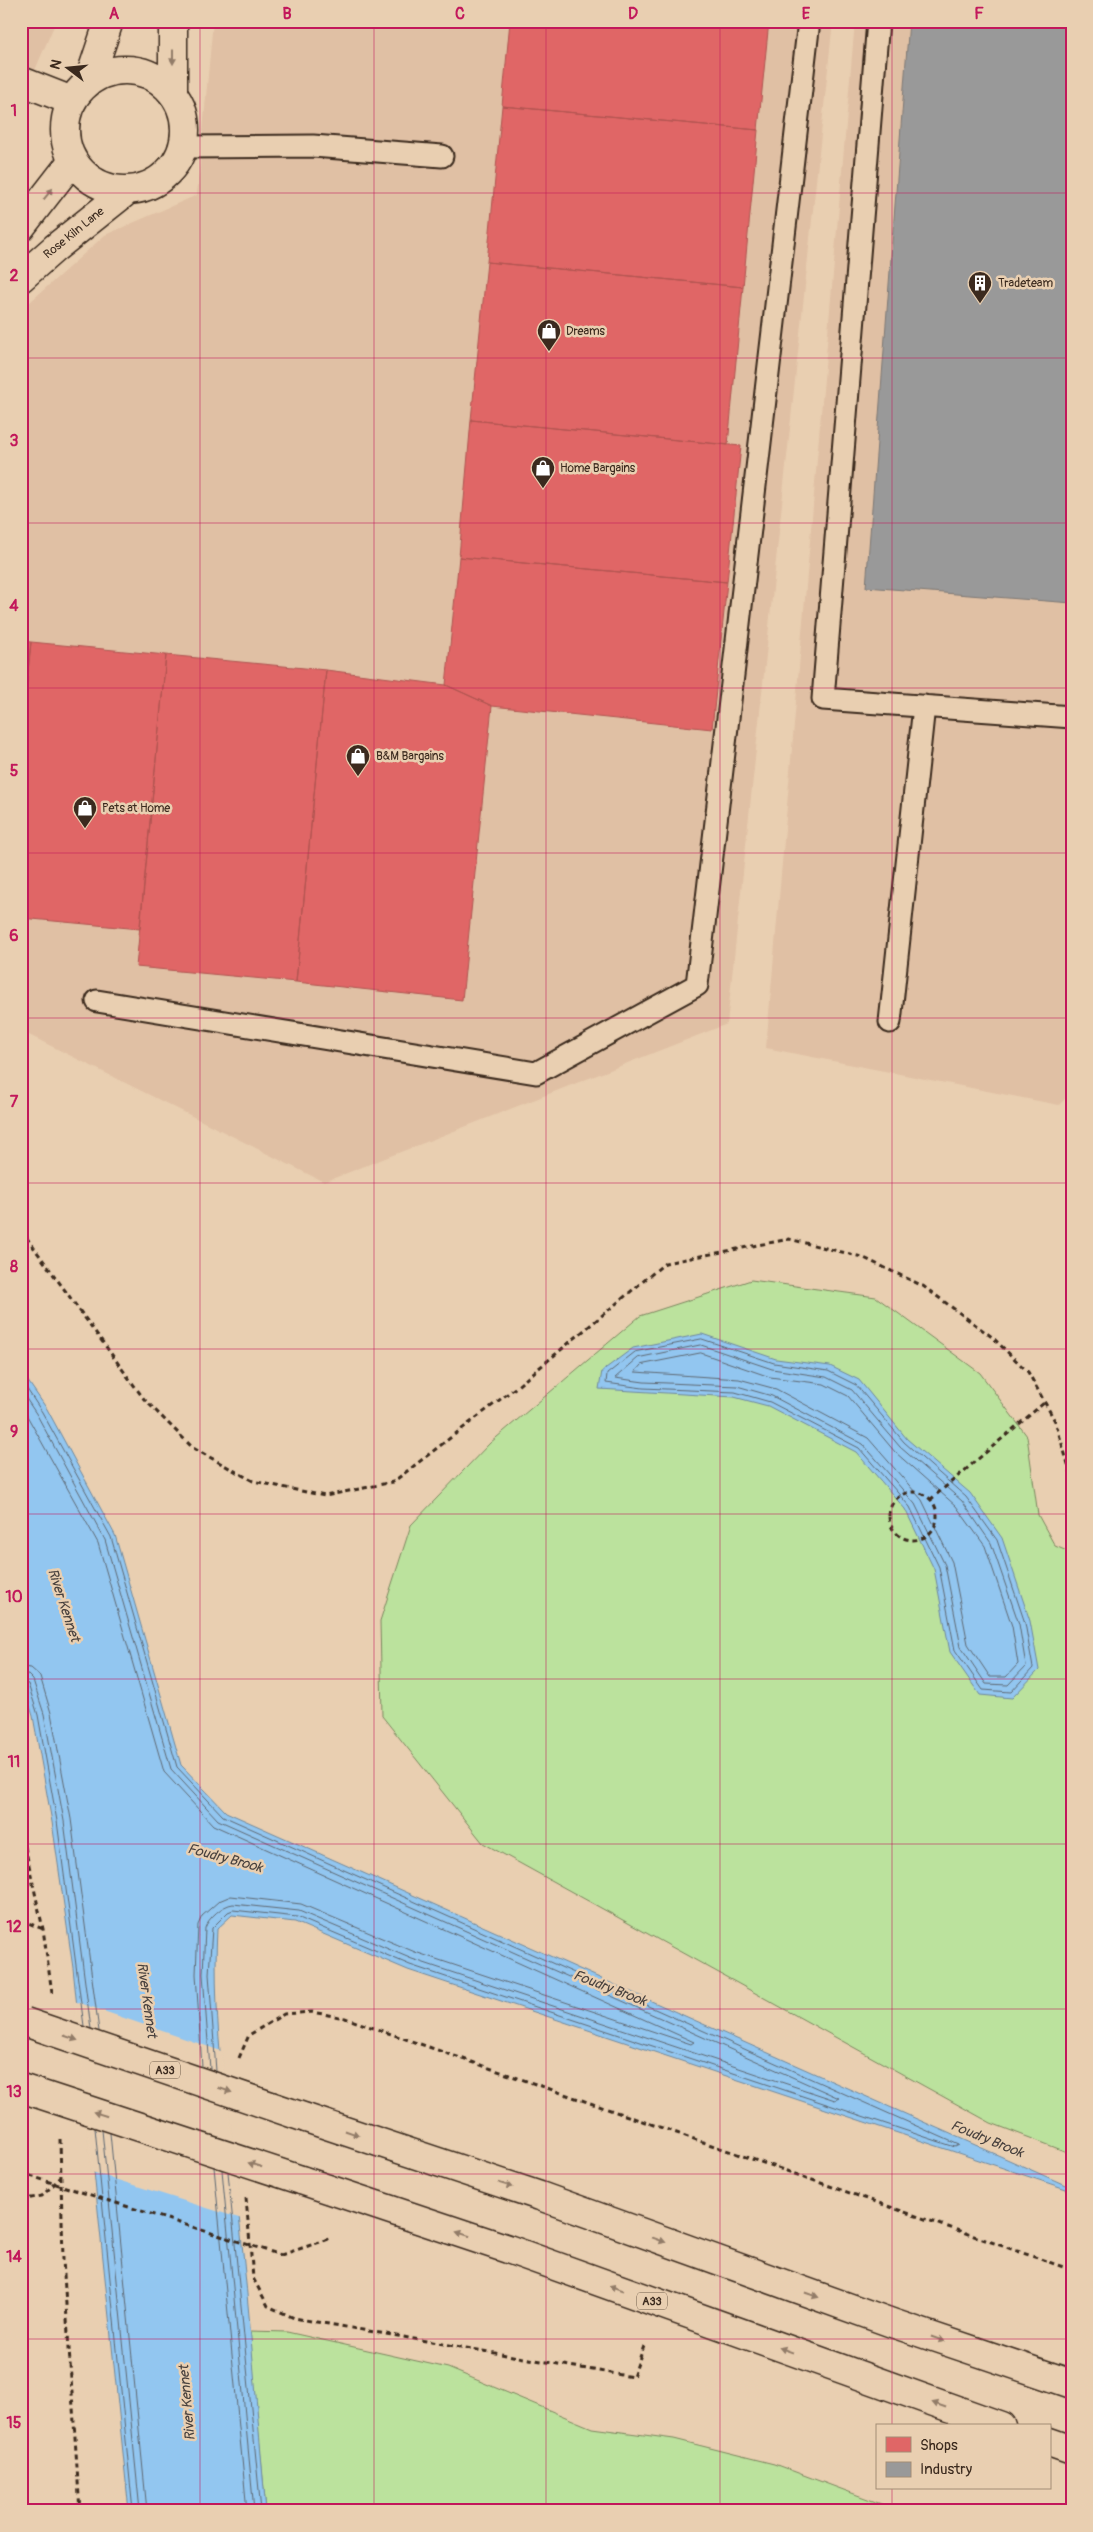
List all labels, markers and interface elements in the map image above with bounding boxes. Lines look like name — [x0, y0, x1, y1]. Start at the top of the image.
text: A — [109, 4, 120, 24]
text: B — [282, 4, 292, 24]
text: C — [455, 4, 465, 24]
text: D — [628, 4, 638, 24]
text: E — [802, 4, 811, 24]
text: F — [974, 4, 984, 24]
north arrow — [42, 42, 92, 92]
one-way arrow — [169, 50, 177, 66]
text: N — [47, 58, 65, 71]
text: 1 — [11, 101, 17, 121]
one-way arrow — [43, 188, 54, 201]
street label: Rose Kiln Lane — [41, 204, 107, 262]
text: 2 — [10, 266, 19, 286]
building icon: Tradeteam — [967, 270, 993, 304]
place label: Tradeteam — [998, 276, 1053, 291]
shop icon: Dreams — [536, 318, 562, 352]
place label: Dreams — [566, 324, 606, 339]
text: 3 — [10, 431, 19, 451]
shop icon: Home Bargains — [530, 455, 556, 489]
place label: Home Bargains — [560, 461, 636, 476]
text: 4 — [9, 596, 19, 616]
shop icon: B&M Bargains — [345, 743, 371, 777]
place label: B&M Bargains — [376, 749, 444, 764]
text: 5 — [10, 761, 19, 781]
shop icon: Pets at Home — [72, 795, 98, 829]
place label: Pets at Home — [102, 801, 170, 816]
text: 6 — [9, 926, 19, 946]
text: 7 — [10, 1092, 19, 1112]
text: 8 — [10, 1257, 18, 1277]
text: 9 — [10, 1422, 18, 1442]
water label: River Kennet — [44, 1566, 84, 1645]
text: 10 — [5, 1587, 23, 1607]
text: 11 — [8, 1752, 20, 1772]
water label: Foudry Brook — [186, 1840, 265, 1876]
text: 12 — [6, 1917, 22, 1937]
water label: River Kennet — [133, 1961, 161, 2040]
water label: Foudry Brook — [571, 1966, 650, 2010]
one-way arrow — [64, 2034, 79, 2042]
road number: A33 — [150, 2062, 180, 2078]
text: 13 — [6, 2082, 22, 2102]
one-way arrow — [218, 2087, 233, 2095]
one-way arrow — [93, 2110, 108, 2118]
water label: Foudry Brook — [948, 2117, 1027, 2162]
one-way arrow — [344, 2130, 359, 2138]
one-way arrow — [247, 2161, 262, 2169]
one-way arrow — [499, 2181, 514, 2189]
one-way arrow — [455, 2230, 470, 2238]
one-way arrow — [652, 2236, 667, 2244]
text: 14 — [6, 2247, 22, 2267]
one-way arrow — [609, 2284, 624, 2291]
one-way arrow — [805, 2291, 820, 2299]
road number: A33 — [637, 2292, 667, 2310]
one-way arrow — [931, 2336, 946, 2343]
one-way arrow — [778, 2346, 793, 2353]
water label: River Kennet — [175, 2363, 199, 2441]
one-way arrow — [931, 2400, 946, 2408]
text: 15 — [7, 2413, 22, 2433]
legend — [876, 2424, 1050, 2490]
text: Shops — [920, 2436, 958, 2455]
text: Industry — [920, 2460, 973, 2479]

